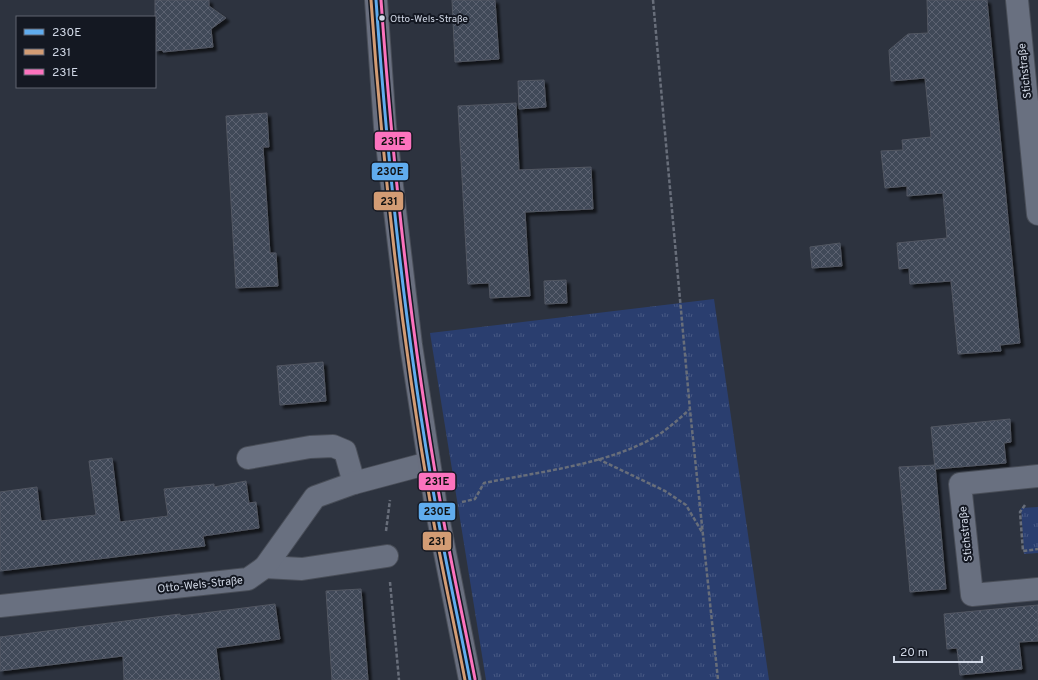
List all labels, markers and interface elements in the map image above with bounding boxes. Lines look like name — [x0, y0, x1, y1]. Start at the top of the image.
marker: Otto-Wels-Straße — [377, 13, 387, 23]
place label: Otto-Wels-Straße — [390, 13, 468, 26]
legend — [16, 16, 156, 88]
text: 230E — [52, 25, 81, 41]
street label: Stichstraße — [1015, 42, 1035, 99]
text: 231 — [52, 45, 71, 61]
text: 231E — [52, 65, 78, 81]
line badge: 231E — [374, 131, 412, 151]
text: 231E — [381, 135, 405, 149]
line badge: 230E — [371, 162, 409, 181]
text: 230E — [376, 165, 404, 179]
line badge: 231 — [373, 191, 404, 211]
text: 231 — [380, 195, 398, 209]
line badge: 231E — [418, 472, 456, 491]
text: 231E — [425, 475, 449, 489]
line badge: 230E — [418, 502, 456, 521]
text: 230E — [423, 505, 451, 519]
street label: Stichstraße — [956, 505, 976, 562]
line badge: 231 — [422, 531, 452, 551]
text: 231 — [428, 535, 446, 549]
street label: Otto-Wels-Straße — [157, 574, 244, 596]
scale bar — [894, 638, 982, 664]
text: 20 m — [900, 645, 928, 661]

